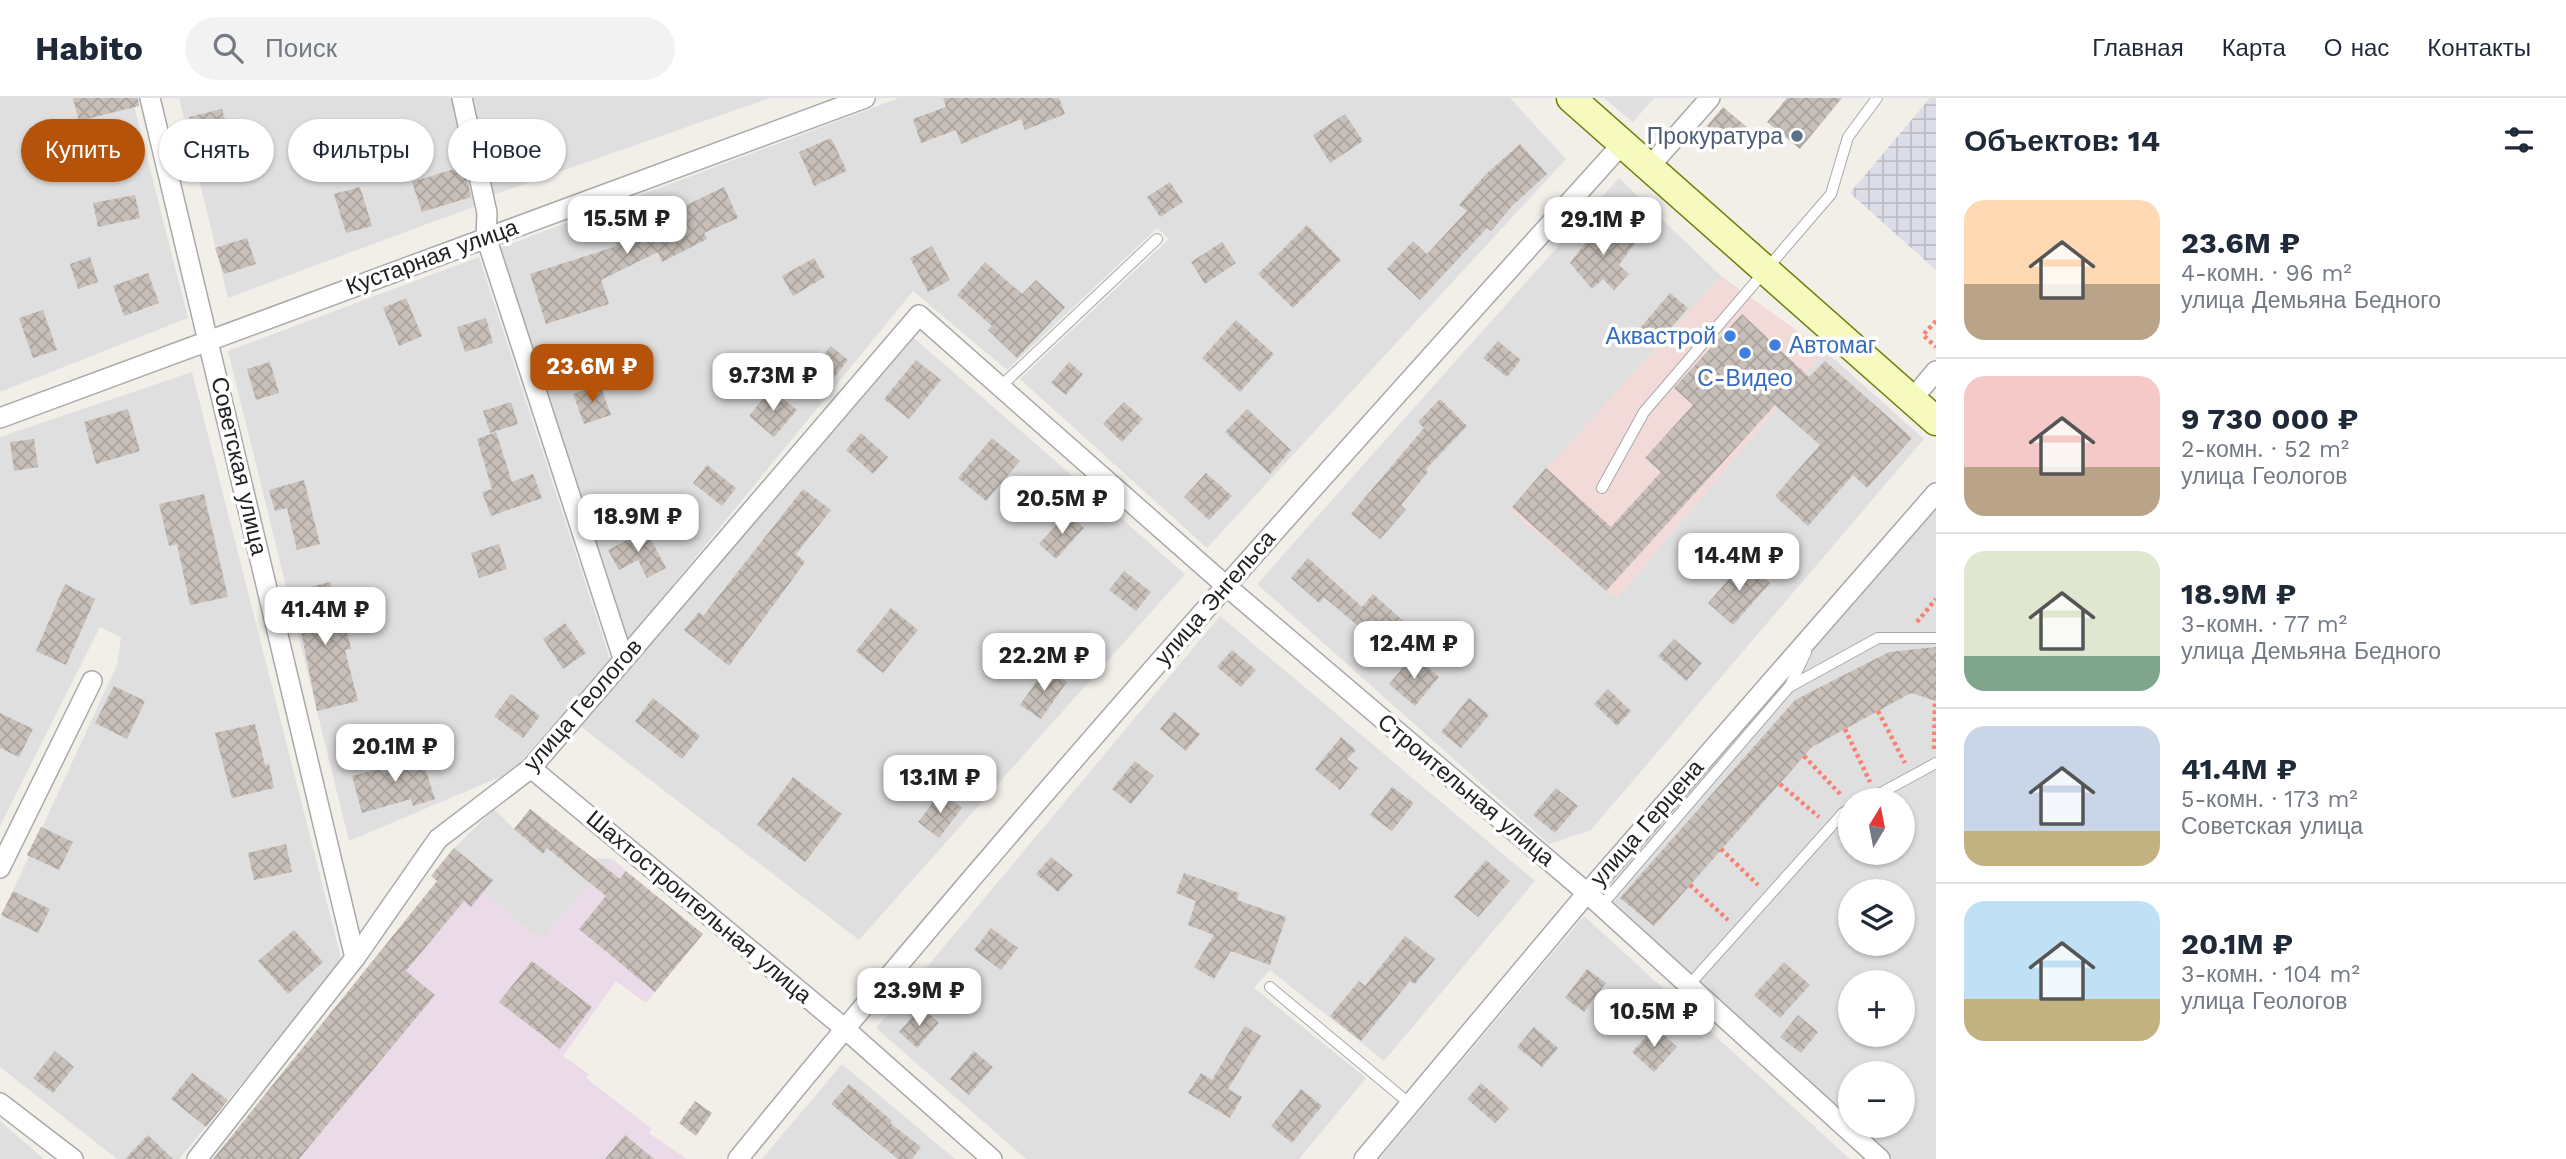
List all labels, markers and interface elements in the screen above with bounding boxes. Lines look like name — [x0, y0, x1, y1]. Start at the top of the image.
search box — [185, 17, 675, 80]
text: Habito — [35, 29, 143, 68]
icon: search — [209, 29, 247, 67]
text: Поиск — [265, 33, 337, 63]
text: Главная — [2092, 34, 2184, 62]
text: Карта — [2222, 34, 2286, 62]
text: О нас — [2324, 34, 2389, 62]
text: Контакты — [2427, 34, 2531, 62]
chip: Купить — [21, 119, 145, 182]
chip: Снять — [159, 119, 274, 182]
chip: Фильтры — [288, 119, 434, 182]
chip: Новое — [448, 119, 566, 182]
icon: filters — [2500, 121, 2538, 159]
place label: Прокуратура — [1647, 123, 1783, 150]
text: Объектов: 14 — [1964, 123, 2160, 158]
marker: Прокуратура — [1789, 128, 1805, 144]
pin: 15.5M ₽ — [562, 197, 692, 256]
pin: 29.1M ₽ — [1538, 198, 1668, 257]
text: 15.5M ₽ — [584, 205, 670, 232]
text: 29.1M ₽ — [1560, 206, 1646, 233]
street label: Кустарная улица — [342, 213, 522, 301]
text: 23.6M ₽ — [2181, 225, 2300, 260]
icon: home — [2020, 228, 2104, 312]
text: 4-комн. · 96 m² — [2181, 260, 2352, 287]
text: улица Демьяна Бедного — [2181, 287, 2441, 314]
place label: Аквастрой — [1605, 323, 1716, 350]
marker: Аквастрой — [1722, 328, 1738, 344]
place label: Автомаг — [1789, 332, 1876, 359]
marker: Автомаг — [1767, 337, 1783, 353]
pin: 23.6M ₽ — [527, 344, 657, 404]
marker: С-Видео — [1737, 345, 1753, 361]
text: 23.6M ₽ — [546, 353, 638, 380]
pin: 9.73M ₽ — [708, 354, 838, 413]
text: 9.73M ₽ — [728, 362, 818, 389]
place label: С-Видео — [1697, 365, 1793, 392]
street label: Советская улица — [205, 374, 273, 558]
text: 9 730 000 ₽ — [2181, 401, 2358, 436]
icon: home — [2020, 404, 2104, 488]
text: 2-комн. · 52 m² — [2181, 436, 2349, 463]
text: улица Геологов — [2181, 463, 2347, 490]
pin: 20.5M ₽ — [997, 476, 1127, 536]
text: 20.5M ₽ — [1016, 485, 1108, 512]
pin: 18.9M ₽ — [573, 494, 703, 554]
text: 18.9M ₽ — [594, 503, 682, 530]
street label: улица Энгельса — [1149, 525, 1281, 671]
pin: 14.4M ₽ — [1674, 533, 1804, 593]
text: 14.4M ₽ — [1694, 542, 1784, 569]
text: 18.9M ₽ — [2181, 576, 2296, 611]
icon: home — [2020, 579, 2104, 663]
pin: 41.4M ₽ — [260, 588, 390, 647]
text: 41.4M ₽ — [281, 596, 369, 623]
text: 3-комн. · 77 m² — [2181, 611, 2347, 638]
pin: 12.4M ₽ — [1349, 622, 1479, 681]
text: 12.4M ₽ — [1370, 630, 1458, 657]
street label: улица Геологов — [518, 633, 648, 777]
pin: 22.2M ₽ — [979, 634, 1109, 693]
text: улица Демьяна Бедного — [2181, 638, 2441, 665]
text: 22.2M ₽ — [998, 642, 1090, 669]
street label: Строительная улица — [1372, 708, 1560, 872]
pin: 20.1M ₽ — [330, 724, 460, 784]
text: 20.1M ₽ — [352, 733, 438, 760]
text: 41.4M ₽ — [2181, 751, 2297, 786]
street label: улица Герцена — [1585, 754, 1709, 892]
icon: home — [2020, 754, 2104, 838]
pin: 13.1M ₽ — [875, 756, 1005, 815]
text: 13.1M ₽ — [899, 764, 981, 791]
text: 5-комн. · 173 m² — [2181, 786, 2358, 813]
north arrow — [1838, 788, 1914, 864]
map controls — [1838, 788, 1915, 1138]
street label: Шахтостроительная улица — [581, 805, 817, 1009]
text: Советская улица — [2181, 813, 2363, 840]
button: layers — [1838, 879, 1915, 956]
text: 20.1M ₽ — [2181, 926, 2293, 961]
icon: home — [2020, 929, 2104, 1013]
text: 3-комн. · 104 m² — [2181, 961, 2360, 988]
pin: 23.9M ₽ — [854, 968, 984, 1028]
button: + — [1838, 970, 1915, 1047]
text: 23.9M ₽ — [873, 977, 965, 1004]
text: улица Геологов — [2181, 988, 2347, 1015]
pin: 10.5M ₽ — [1589, 990, 1719, 1049]
text: 10.5M ₽ — [1610, 998, 1698, 1025]
button: − — [1838, 1061, 1915, 1138]

